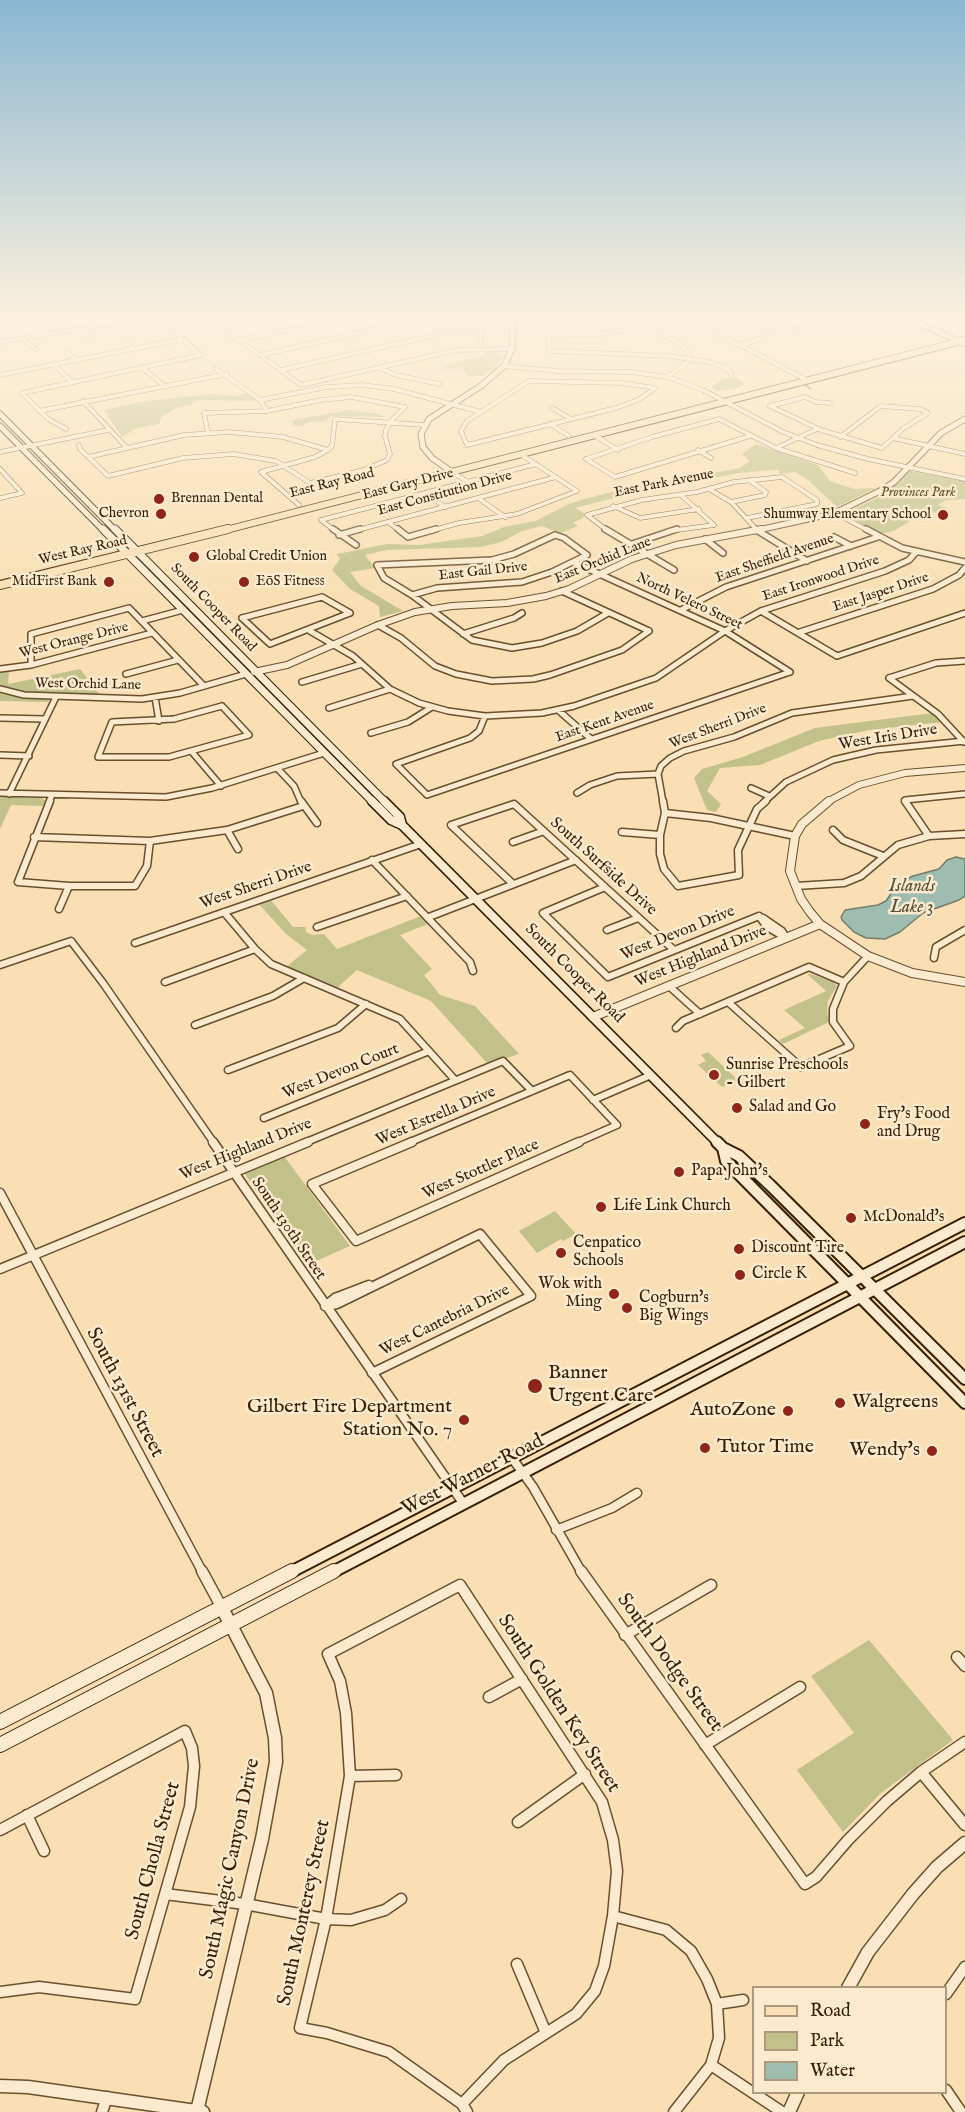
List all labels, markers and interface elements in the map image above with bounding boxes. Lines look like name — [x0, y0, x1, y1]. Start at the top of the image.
street label: East Ray Road — [288, 465, 376, 503]
street label: East Gary Drive — [361, 466, 455, 504]
street label: East Park Avenue — [613, 466, 715, 502]
street label: East Constitution Drive — [376, 468, 514, 520]
park label: Provinces Park — [880, 485, 956, 501]
place label: Brennan Dental — [171, 491, 263, 507]
marker: Brennan Dental — [152, 492, 166, 506]
place label: Chevron — [99, 506, 149, 522]
marker: Chevron — [154, 507, 168, 521]
place label: Shumway Elementary School — [764, 507, 931, 523]
marker: Shumway Elementary School — [936, 508, 950, 522]
street label: East Sheffield Avenue — [714, 531, 836, 587]
street label: West Ray Road — [37, 533, 129, 569]
street label: East Orchid Lane — [552, 534, 654, 588]
place label: Global Credit Union — [206, 549, 327, 565]
marker: Global Credit Union — [187, 550, 201, 564]
street label: East Ironwood Drive — [760, 552, 882, 606]
street label: East Gail Drive — [438, 559, 528, 585]
street label: South Cooper Road — [167, 560, 259, 656]
street label: North Velero Street — [633, 570, 745, 634]
street label: East Jasper Drive — [831, 570, 931, 616]
place label: MidFirst Bank — [12, 574, 97, 590]
place label: EōS Fitness — [256, 574, 325, 590]
marker: MidFirst Bank — [102, 575, 116, 589]
marker: EōS Fitness — [237, 575, 251, 589]
street label: West Orange Drive — [18, 619, 130, 663]
street label: West Orchid Lane — [35, 676, 141, 694]
street label: East Kent Avenue — [554, 697, 656, 747]
street label: West Sherri Drive — [667, 701, 769, 753]
street label: West Iris Drive — [837, 721, 939, 755]
street label: South Surfside Drive — [546, 814, 660, 920]
street label: West Sherri Drive — [197, 858, 315, 914]
water label: Islands Lake 3 — [889, 876, 935, 918]
street label: West Devon Drive — [618, 902, 738, 966]
street label: South Cooper Road — [520, 920, 628, 1028]
street label: West Highland Drive — [632, 922, 770, 992]
street label: West Devon Court — [280, 1040, 402, 1104]
place label: Sunrise Preschools - Gilbert — [726, 1056, 848, 1094]
marker: Sunrise Preschools - Gilbert — [707, 1068, 721, 1082]
street label: West Estrella Drive — [373, 1083, 499, 1151]
place label: Salad and Go — [749, 1098, 836, 1118]
marker: Salad and Go — [730, 1101, 744, 1115]
place label: Fry's Food and Drug — [877, 1105, 950, 1143]
street label: West Highland Drive — [177, 1115, 315, 1185]
marker: Fry's Food and Drug — [858, 1117, 872, 1131]
street label: West Stottler Place — [420, 1136, 542, 1204]
place label: Papa John's — [691, 1162, 768, 1182]
marker: Papa John's — [672, 1165, 686, 1179]
street label: South 130th Street — [247, 1174, 329, 1284]
place label: Life Link Church — [613, 1197, 731, 1217]
marker: Life Link Church — [594, 1200, 608, 1214]
place label: McDonald's — [863, 1208, 944, 1228]
marker: McDonald's — [844, 1211, 858, 1225]
place label: Cenpatico Schools — [573, 1234, 641, 1272]
place label: Discount Tire — [751, 1239, 844, 1259]
marker: Discount Tire — [732, 1242, 746, 1256]
marker: Cenpatico Schools — [554, 1246, 568, 1260]
place label: Circle K — [752, 1265, 807, 1285]
marker: Circle K — [733, 1268, 747, 1282]
place label: Wok with Ming — [538, 1275, 602, 1313]
street label: West Cantebria Drive — [377, 1281, 513, 1361]
marker: Wok with Ming — [607, 1287, 621, 1301]
place label: Cogburn's Big Wings — [639, 1289, 709, 1327]
marker: Cogburn's Big Wings — [620, 1301, 634, 1315]
street label: South 131st Street — [80, 1324, 168, 1462]
place label: Banner Urgent Care — [548, 1362, 653, 1409]
marker: Banner Urgent Care — [526, 1377, 544, 1395]
place label: Walgreens — [852, 1391, 938, 1415]
place label: Gilbert Fire Department Station No. 7 — [247, 1396, 452, 1443]
marker: Walgreens — [833, 1396, 847, 1410]
place label: AutoZone — [690, 1399, 776, 1423]
marker: AutoZone — [781, 1404, 795, 1418]
marker: Gilbert Fire Department Station No. 7 — [457, 1413, 471, 1427]
street label: West Warner Road — [398, 1430, 548, 1522]
place label: Tutor Time — [717, 1436, 814, 1460]
place label: Wendy's — [849, 1439, 920, 1463]
marker: Tutor Time — [698, 1441, 712, 1455]
marker: Wendy's — [925, 1444, 939, 1458]
street label: South Dodge Street — [611, 1589, 727, 1737]
street label: South Golden Key Street — [491, 1610, 625, 1798]
street label: South Magic Canyon Drive — [196, 1756, 266, 1982]
street label: South Cholla Street — [121, 1779, 187, 1943]
street label: South Monterey Street — [274, 1818, 336, 2008]
legend — [752, 1986, 947, 2094]
text: Road — [810, 2000, 851, 2023]
text: Park — [810, 2030, 844, 2053]
text: Water — [810, 2060, 855, 2083]

